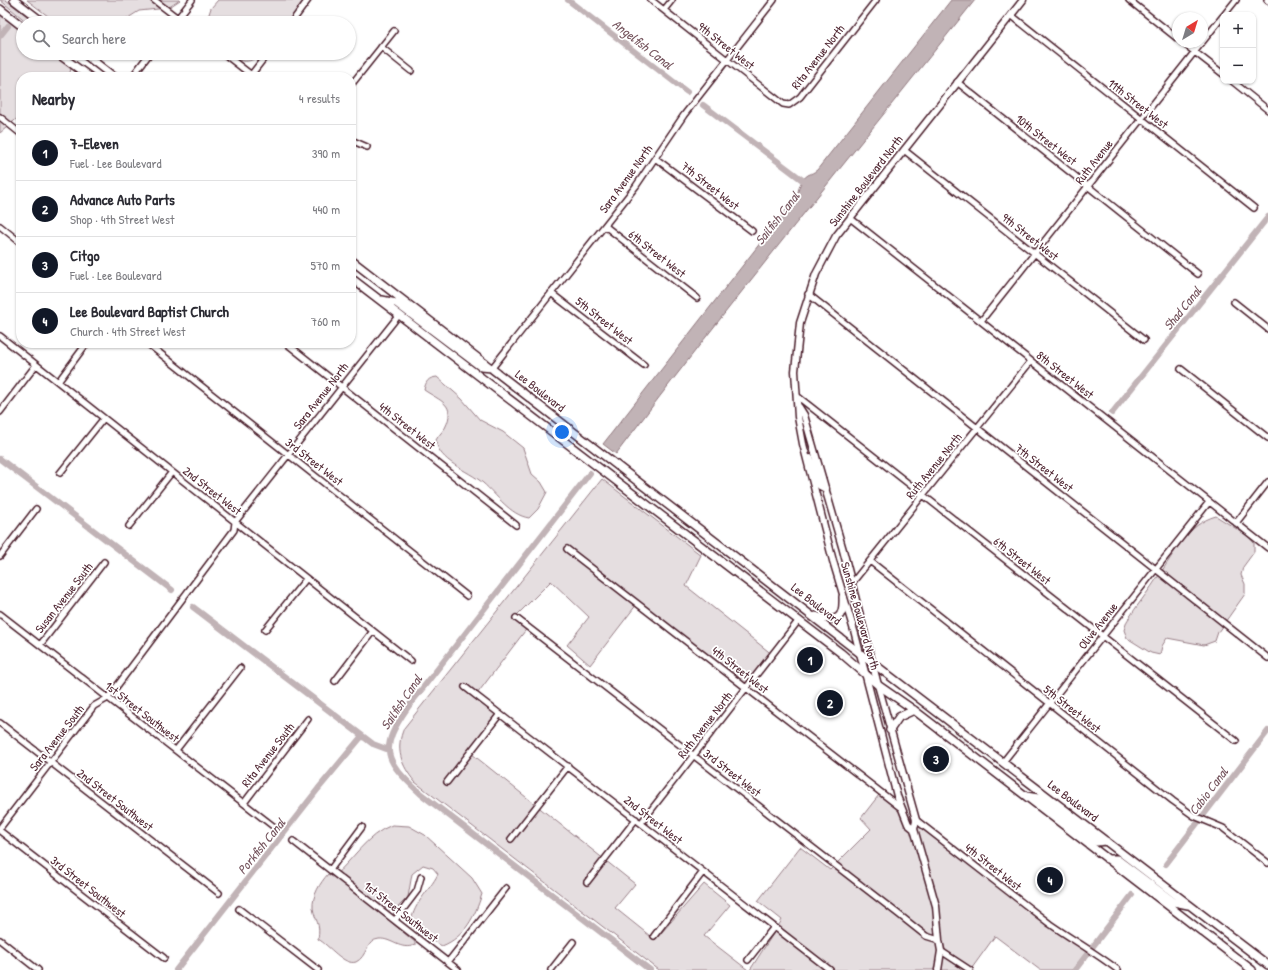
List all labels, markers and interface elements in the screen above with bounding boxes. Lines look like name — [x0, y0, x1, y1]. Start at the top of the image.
north arrow — [1172, 12, 1208, 48]
map controls — [1220, 12, 1256, 84]
button: + — [1220, 12, 1256, 48]
water label: Angelfish Canal — [608, 15, 677, 74]
search box — [16, 16, 356, 60]
street label: 9th Street West — [694, 18, 759, 74]
street label: Rita Avenue North — [787, 21, 848, 93]
icon: search — [30, 27, 52, 49]
text: Search here — [62, 28, 126, 49]
button: − — [1220, 48, 1256, 84]
street label: 11th Street West — [1105, 75, 1173, 133]
text: Nearby — [32, 87, 75, 110]
text: 4 results — [299, 89, 340, 107]
street label: 10th Street West — [1012, 110, 1081, 169]
street label: Sunshine Boulevard North — [825, 132, 907, 230]
text: 7-Eleven — [70, 133, 119, 154]
street label: Ruth Avenue — [1071, 136, 1117, 188]
street label: Sara Avenue North — [595, 141, 656, 216]
text: 1 — [43, 144, 47, 162]
text: 390 m — [312, 144, 340, 162]
text: Fuel · Lee Boulevard — [70, 154, 162, 172]
street label: 7th Street West — [678, 158, 744, 214]
water label: Sailfish Canal — [751, 187, 804, 248]
text: Advance Auto Parts — [70, 189, 175, 210]
text: 2 — [42, 200, 48, 218]
text: 440 m — [313, 200, 340, 218]
street label: 9th Street West — [998, 209, 1063, 265]
text: Shop · 4th Street West — [70, 210, 175, 228]
street label: 6th Street West — [625, 226, 690, 282]
text: Citgo — [70, 245, 99, 266]
text: 3 — [42, 256, 48, 274]
text: 570 m — [310, 256, 340, 274]
text: Fuel · Lee Boulevard — [70, 266, 162, 284]
water label: Shad Canal — [1159, 282, 1205, 334]
street label: 5th Street West — [572, 293, 637, 349]
text: Lee Boulevard Baptist Church — [70, 301, 229, 322]
text: 4 — [43, 312, 47, 330]
text: 760 m — [311, 312, 340, 330]
text: Church · 4th Street West — [70, 322, 186, 340]
street label: 8th Street West — [1033, 347, 1098, 403]
street label: Sara Avenue North — [289, 359, 352, 433]
street label: Lee Boulevard — [512, 366, 569, 416]
street label: 4th Street West — [375, 398, 440, 454]
your location — [552, 422, 572, 442]
street label: Ruth Avenue North — [902, 429, 966, 502]
street label: 3rd Street West — [282, 434, 347, 490]
street label: 7th Street West — [1012, 440, 1078, 496]
street label: 2nd Street West — [179, 462, 246, 519]
street label: 6th Street West — [990, 533, 1055, 589]
street label: Susan Avenue South — [31, 559, 97, 637]
street label: Sunshine Boulevard North — [837, 560, 884, 672]
street label: Lee Boulevard — [788, 579, 845, 629]
street label: Olive Avenue — [1074, 598, 1121, 653]
street label: 4th Street West — [708, 642, 773, 698]
pin: 1 — [797, 645, 823, 675]
water label: Sailfish Canal — [376, 671, 426, 733]
street label: 1st Street Southwest — [102, 677, 184, 747]
street label: 5th Street West — [1040, 681, 1105, 737]
street label: Ruth Avenue North — [673, 688, 736, 762]
pin: 2 — [817, 688, 843, 718]
street label: Sara Avenue South — [25, 701, 88, 774]
street label: Rita Avenue South — [237, 719, 298, 790]
pin: 3 — [923, 744, 949, 774]
street label: 3rd Street West — [700, 745, 765, 801]
water label: Cabio Canal — [1184, 763, 1232, 819]
street label: 2nd Street Southwest — [74, 764, 158, 835]
street label: Lee Boulevard — [1045, 776, 1102, 825]
street label: 2nd Street West — [620, 791, 687, 848]
water label: Porkfish Canal — [233, 814, 289, 878]
street label: 4th Street West — [961, 839, 1026, 895]
street label: 3rd Street Southwest — [47, 852, 130, 922]
pin: 4 — [1037, 865, 1063, 895]
street label: 1st Street Southwest — [361, 877, 443, 947]

